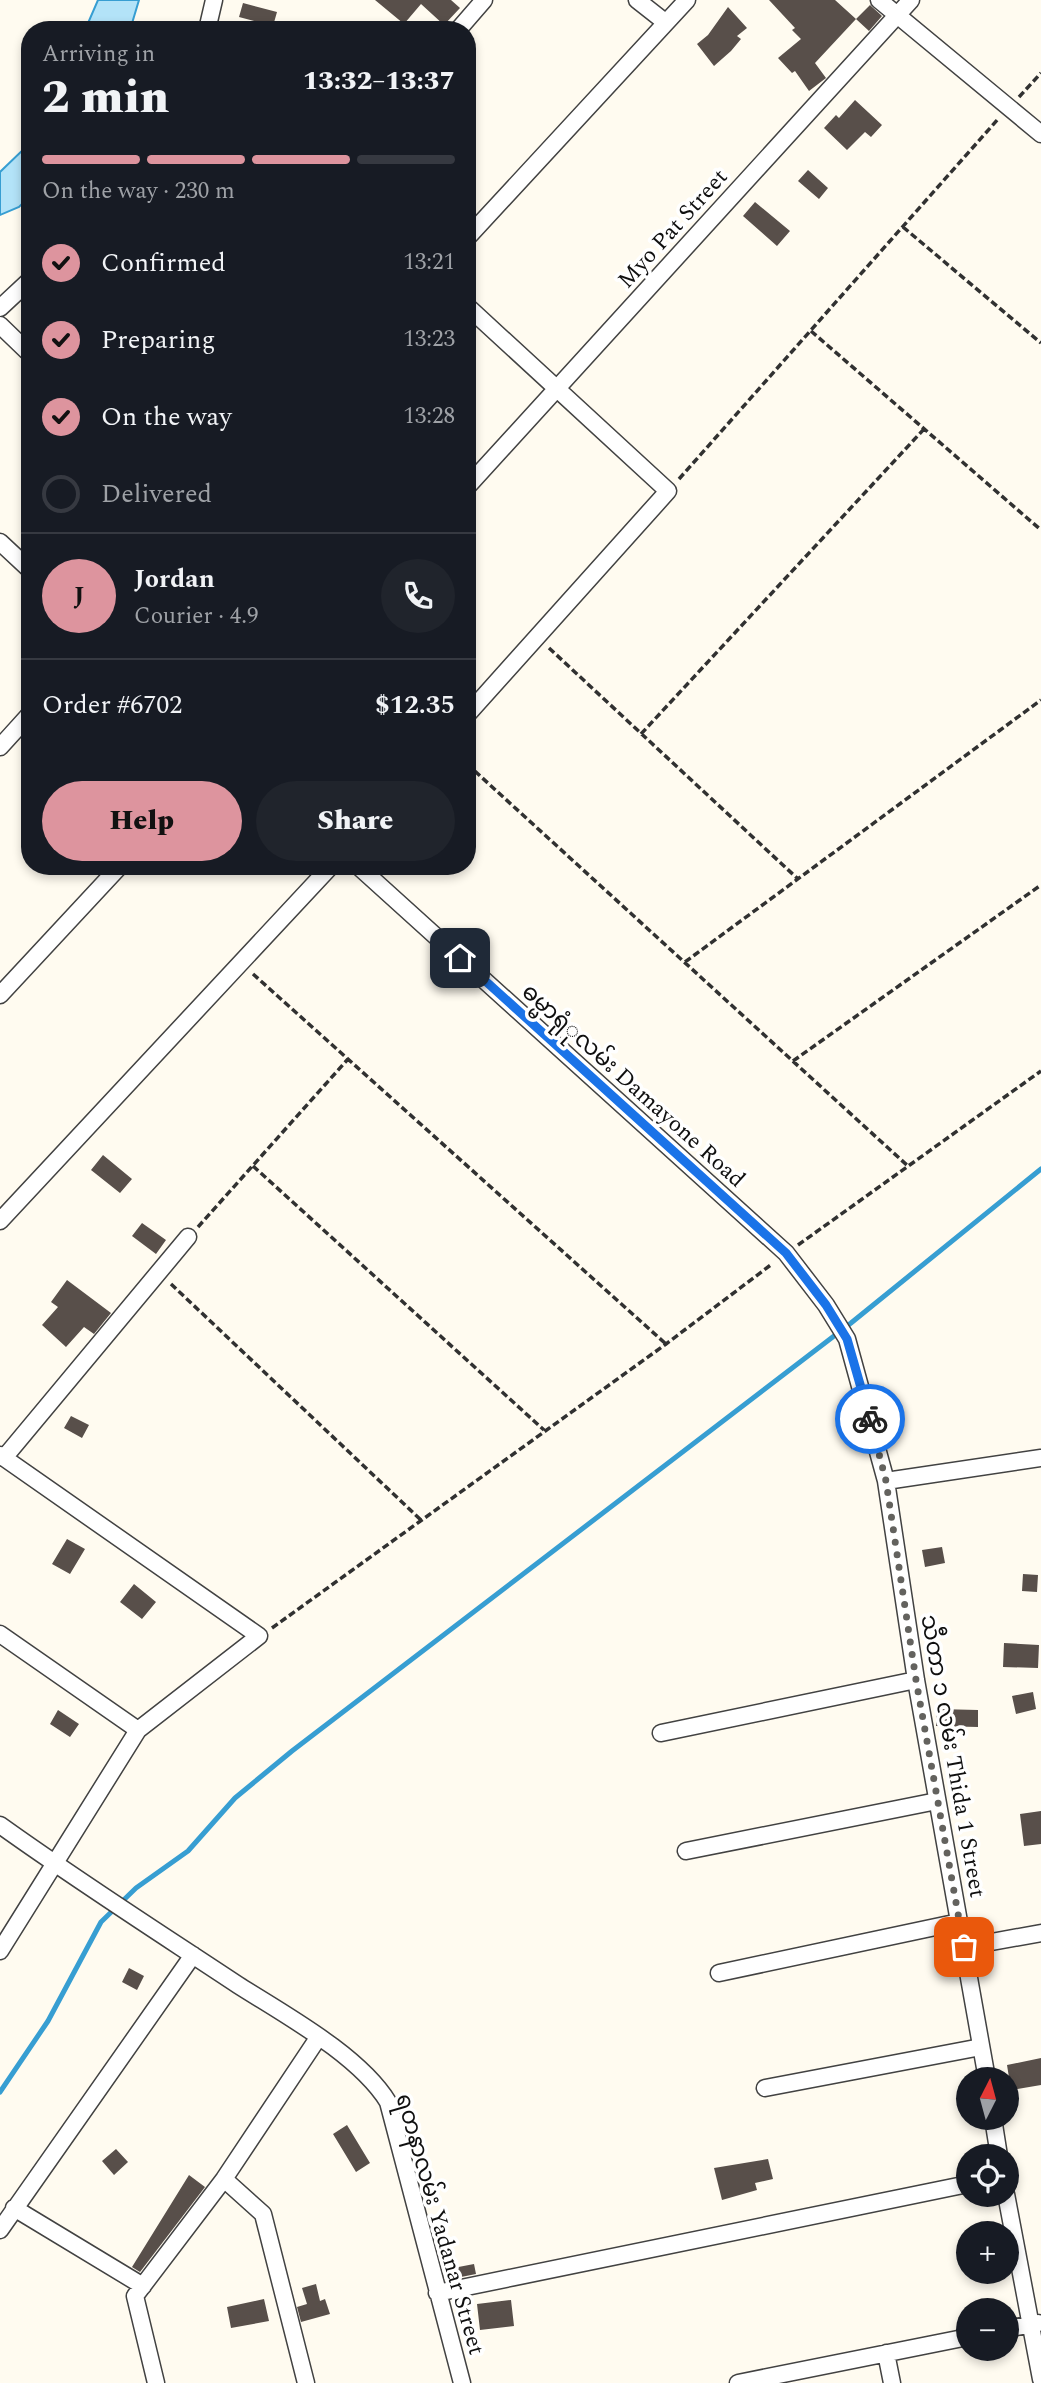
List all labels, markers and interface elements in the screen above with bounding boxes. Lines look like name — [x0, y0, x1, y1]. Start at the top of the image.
text: Arriving in — [42, 37, 155, 72]
text: 13:32–13:37 — [303, 61, 455, 101]
text: 2 min — [42, 63, 169, 133]
street label: Myo Pat Street — [610, 161, 737, 297]
text: On the way · 230 m — [42, 174, 235, 209]
text: Confirmed — [101, 243, 226, 283]
icon: check — [42, 244, 80, 282]
text: 13:21 — [403, 245, 455, 280]
text: Preparing — [101, 320, 215, 360]
icon: check — [42, 321, 80, 359]
text: 13:23 — [403, 322, 455, 357]
text: On the way — [101, 397, 232, 437]
icon: check — [42, 398, 80, 436]
text: 13:28 — [403, 399, 455, 434]
text: Delivered — [101, 474, 212, 514]
text: Jordan — [134, 559, 215, 599]
button: phone — [381, 559, 455, 633]
text: J — [73, 576, 85, 616]
text: Courier · 4.9 — [134, 599, 259, 634]
text: Order #6702 — [42, 685, 182, 725]
text: $12.35 — [375, 685, 455, 725]
button: Help — [42, 781, 242, 861]
button: Share — [256, 781, 455, 861]
pin — [430, 928, 490, 988]
icon: home — [441, 939, 479, 977]
street label: ဓမ္မာရုံုလမ်း Damayone Road — [513, 976, 753, 1197]
courier — [835, 1384, 905, 1454]
icon: bike — [851, 1400, 889, 1438]
street label: သီတာ ၁ လမ်း Thida 1 Street — [910, 1612, 995, 1900]
pin — [934, 1917, 994, 1977]
icon: bag — [945, 1928, 983, 1966]
north arrow — [956, 2067, 1018, 2130]
map controls — [956, 2067, 1019, 2361]
street label: ရတနာလမ်း Yadanar Street — [385, 2090, 494, 2359]
button: locate — [956, 2144, 1019, 2207]
button: + — [956, 2221, 1019, 2284]
button: − — [956, 2298, 1019, 2361]

